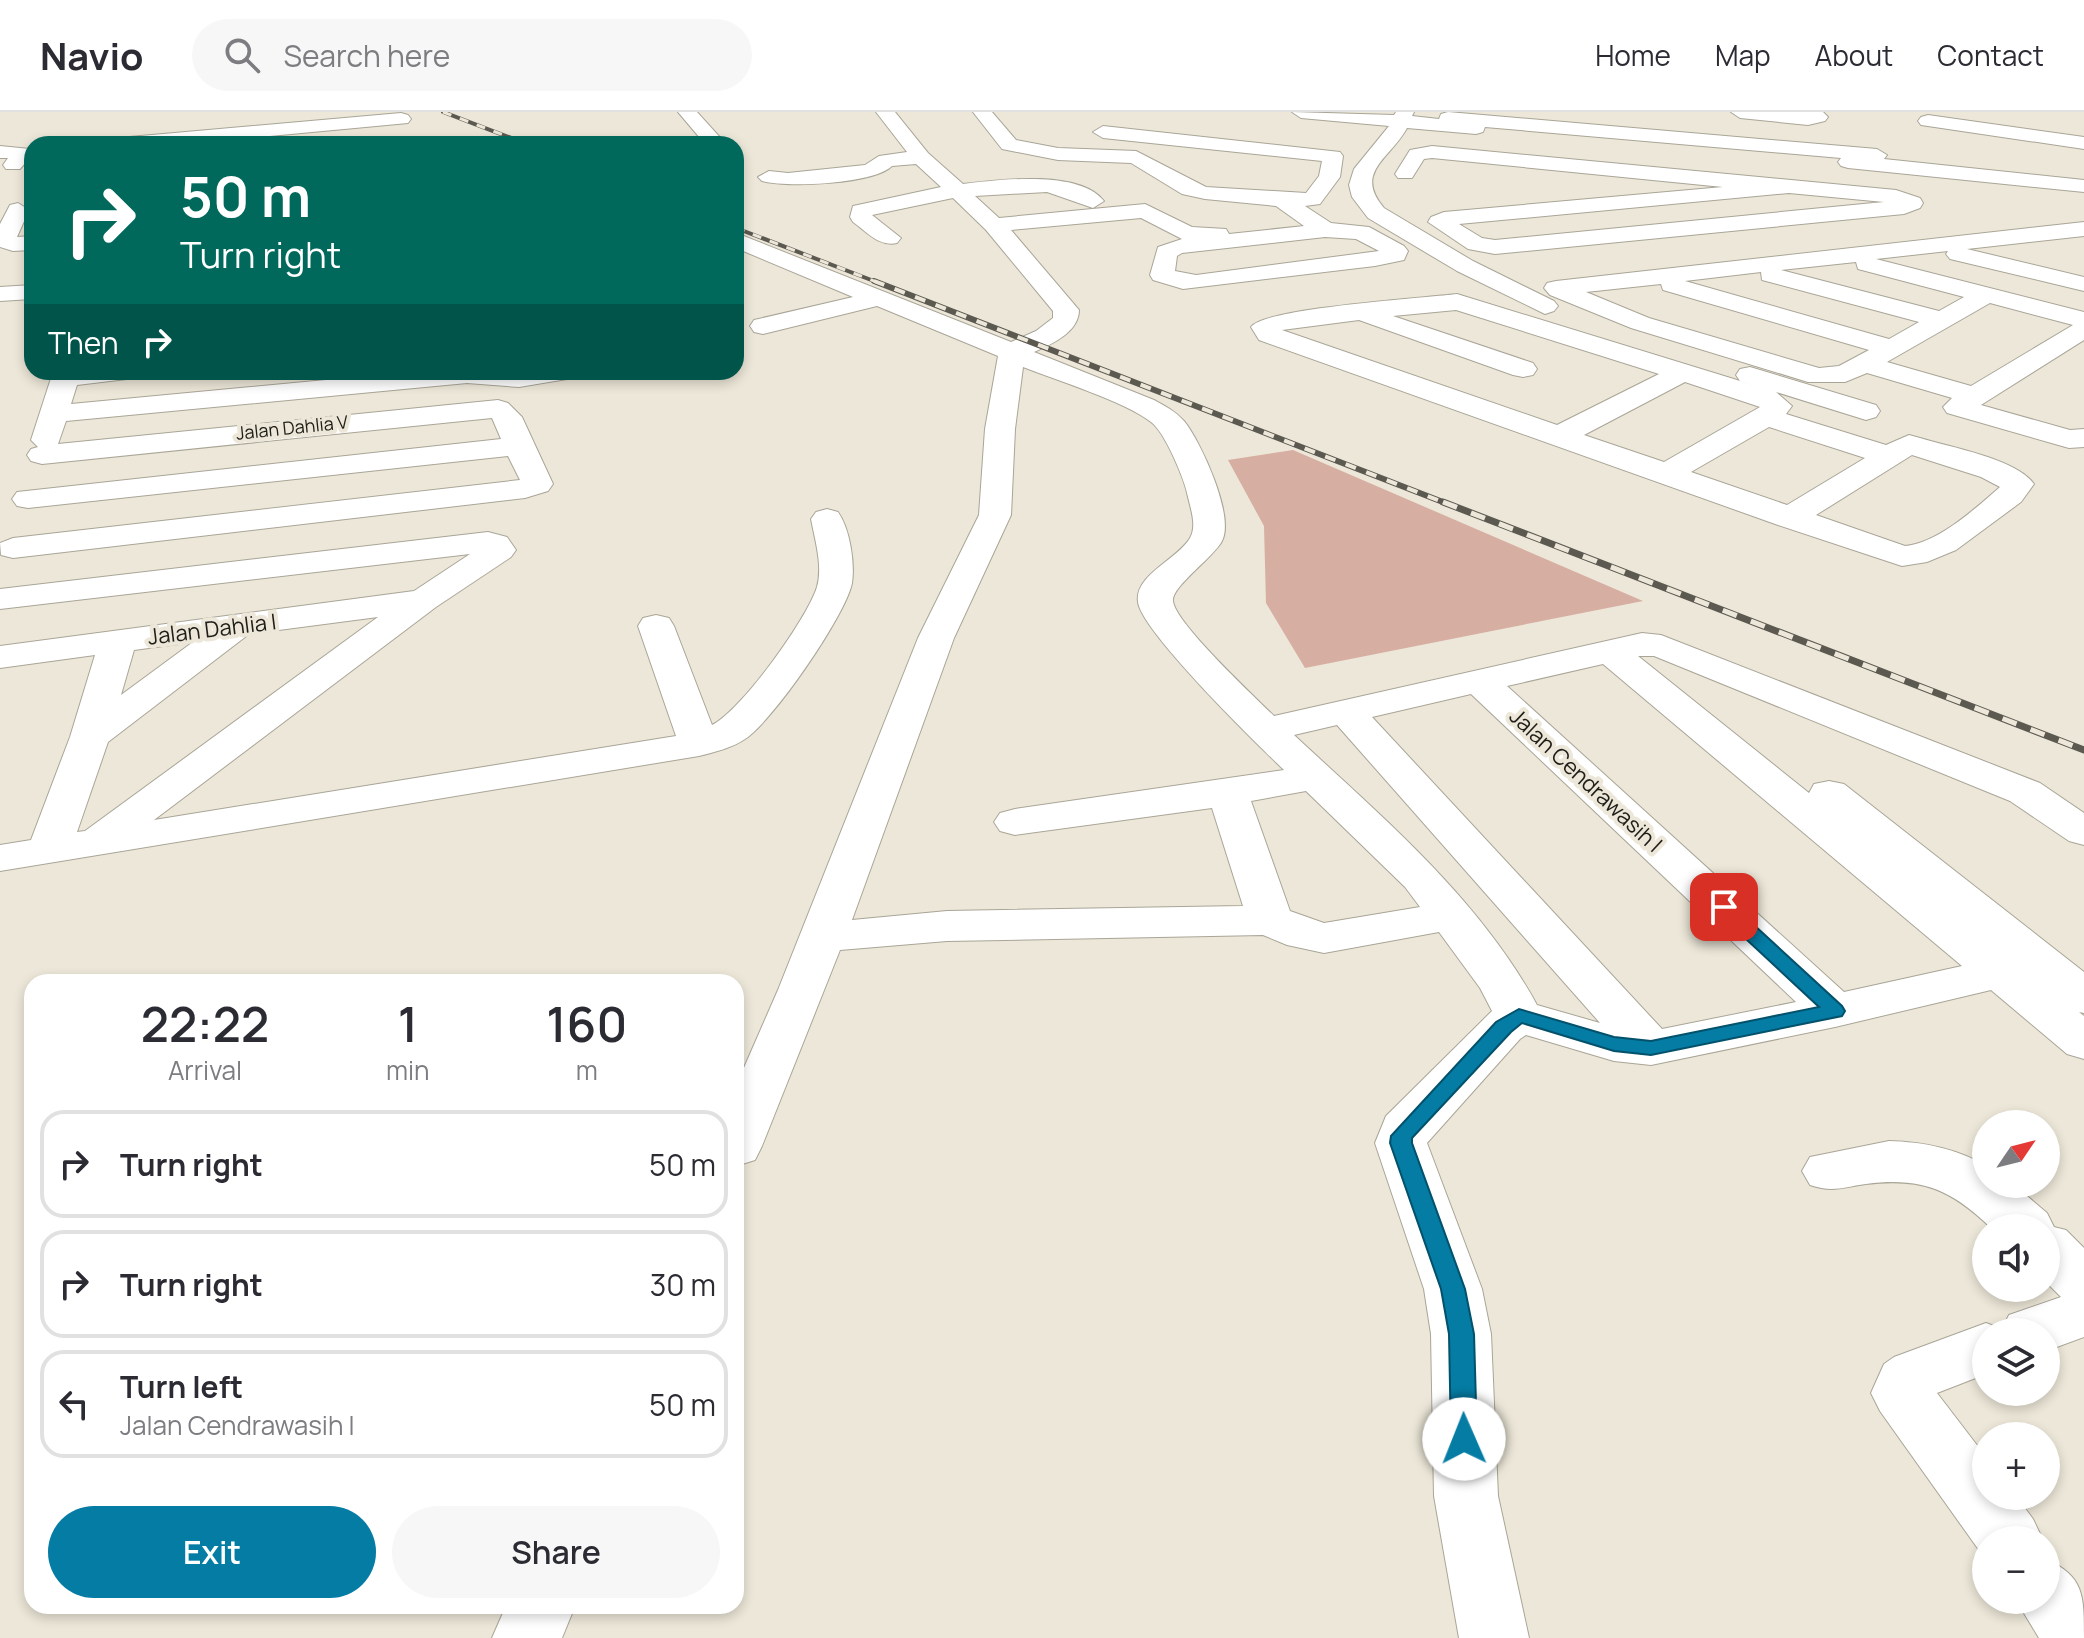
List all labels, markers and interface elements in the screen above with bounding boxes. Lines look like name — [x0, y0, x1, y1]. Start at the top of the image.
search box — [192, 19, 752, 91]
text: Navio — [40, 29, 144, 81]
icon: search — [220, 33, 264, 77]
text: Search here — [284, 35, 450, 76]
text: Home — [1595, 36, 1671, 74]
text: Map — [1715, 36, 1771, 74]
text: About — [1815, 36, 1893, 74]
text: Contact — [1937, 36, 2044, 74]
text: 50 m — [180, 157, 311, 234]
icon: right — [48, 168, 152, 272]
text: Turn right — [180, 230, 341, 279]
icon: right — [135, 320, 179, 364]
text: Then — [48, 322, 119, 363]
street label: Jalan Dahlia V — [235, 409, 349, 445]
street label: Jalan Dahlia I — [146, 606, 278, 652]
street label: Jalan Cendrawasih I — [1503, 701, 1669, 859]
pin — [1690, 873, 1758, 941]
icon: arrive — [1702, 885, 1746, 929]
text: 22:22 — [141, 991, 269, 1056]
text: 1 — [398, 991, 418, 1056]
text: 160 — [546, 991, 627, 1056]
text: Arrival — [168, 1052, 242, 1088]
text: min — [386, 1052, 430, 1088]
text: m — [576, 1052, 598, 1088]
north arrow — [1972, 1110, 2060, 1198]
map controls — [1972, 1110, 2060, 1614]
icon: right — [52, 1142, 96, 1186]
text: Turn right — [120, 1144, 263, 1185]
text: 50 m — [649, 1144, 716, 1185]
button: sound — [1972, 1214, 2060, 1302]
icon: right — [52, 1262, 96, 1306]
text: Turn right — [120, 1264, 263, 1305]
text: 30 m — [650, 1264, 716, 1305]
button: layers — [1972, 1318, 2060, 1406]
text: Turn left — [120, 1366, 243, 1407]
icon: left — [52, 1382, 96, 1426]
text: 50 m — [649, 1384, 716, 1425]
position arrow — [1422, 1397, 1506, 1481]
text: Jalan Cendrawasih I — [120, 1407, 355, 1443]
button: + — [1972, 1422, 2060, 1510]
button: Exit — [48, 1506, 376, 1598]
button: Share — [392, 1506, 720, 1598]
button: − — [1972, 1526, 2060, 1614]

